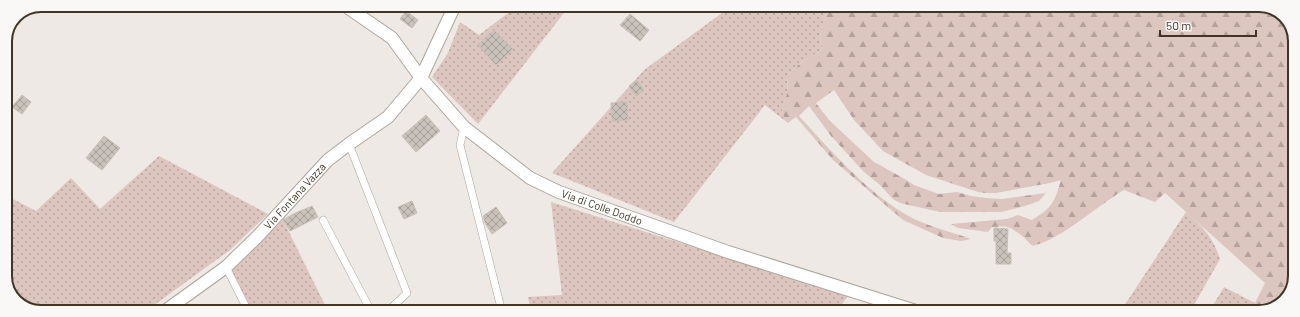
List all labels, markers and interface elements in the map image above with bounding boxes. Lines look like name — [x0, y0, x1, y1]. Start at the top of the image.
scale bar — [1160, 12, 1256, 38]
text: 50 m — [1166, 18, 1191, 32]
street label: Via Fontana Vazza — [261, 160, 328, 232]
street label: Via di Colle Doddo — [560, 186, 644, 227]

